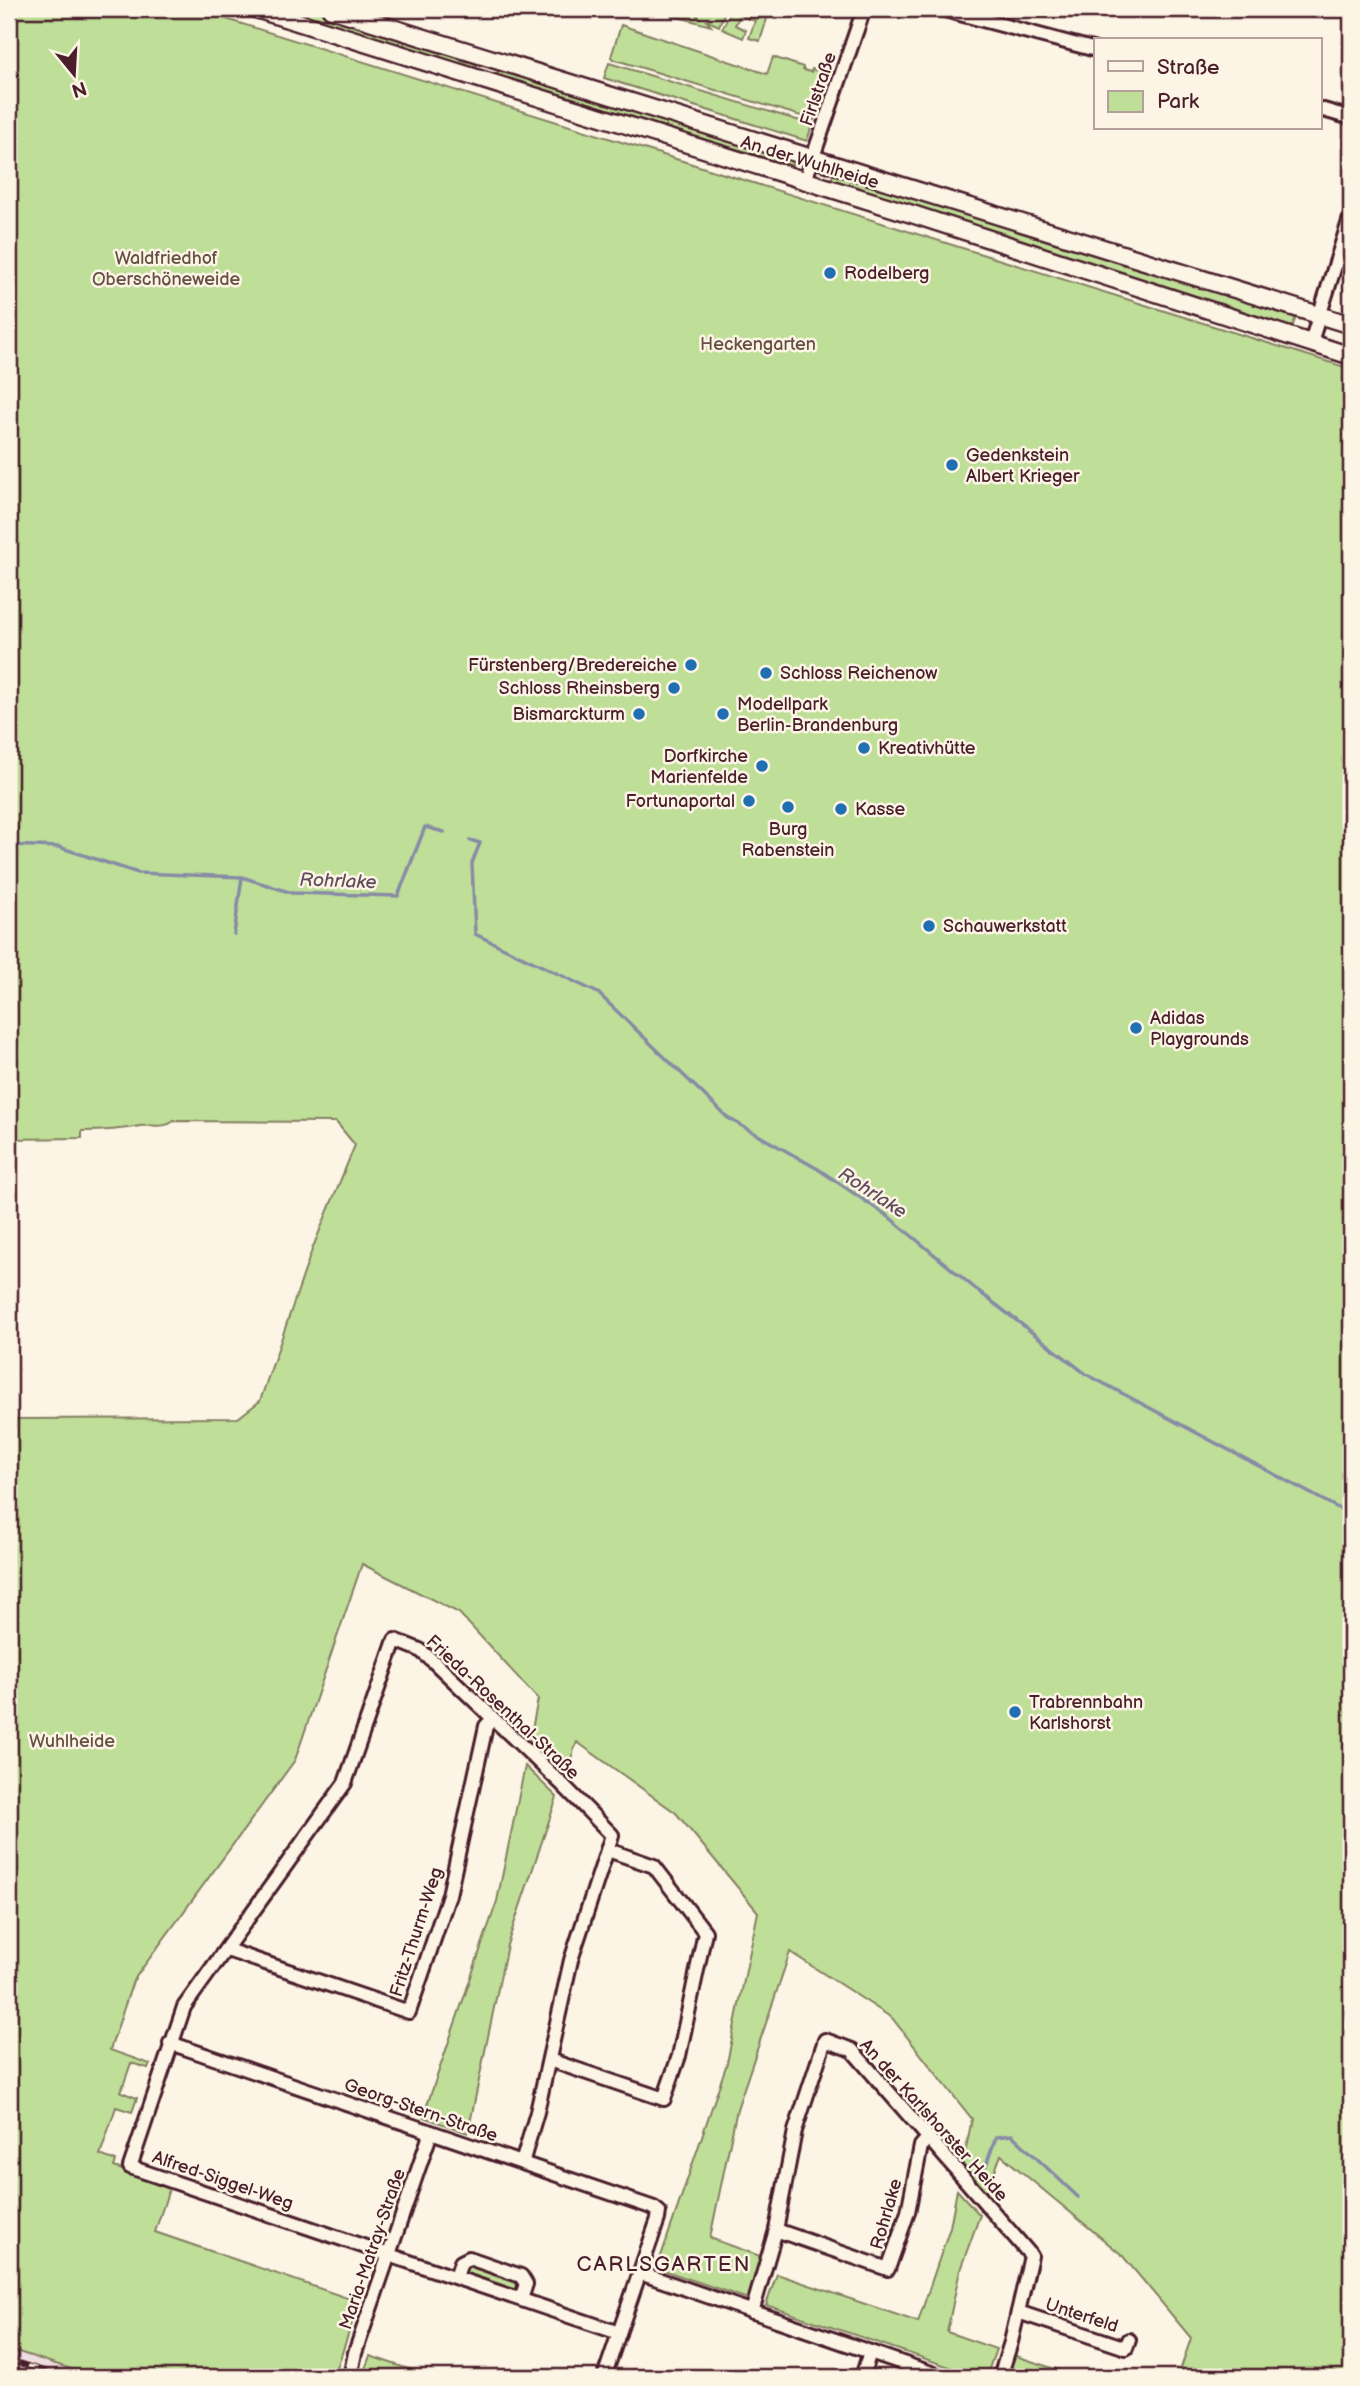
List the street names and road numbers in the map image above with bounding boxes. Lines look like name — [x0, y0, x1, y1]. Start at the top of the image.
street label: Firlstraße — [796, 49, 841, 129]
street label: An der Wuhlheide — [738, 131, 882, 194]
street label: Frieda-Rosenthal-Straße — [422, 1631, 584, 1784]
street label: Fritz-Thurm-Weg — [386, 1865, 447, 2000]
street label: An der Karlshorster Heide — [855, 2035, 1012, 2206]
street label: Georg-Stern-Straße — [341, 2074, 501, 2147]
street label: Alfred-Siggel-Weg — [150, 2147, 296, 2214]
street label: Maria-Matray-Straße — [335, 2166, 410, 2332]
street label: Rohrlake — [866, 2176, 907, 2252]
street label: Unterfeld — [1043, 2294, 1121, 2337]

